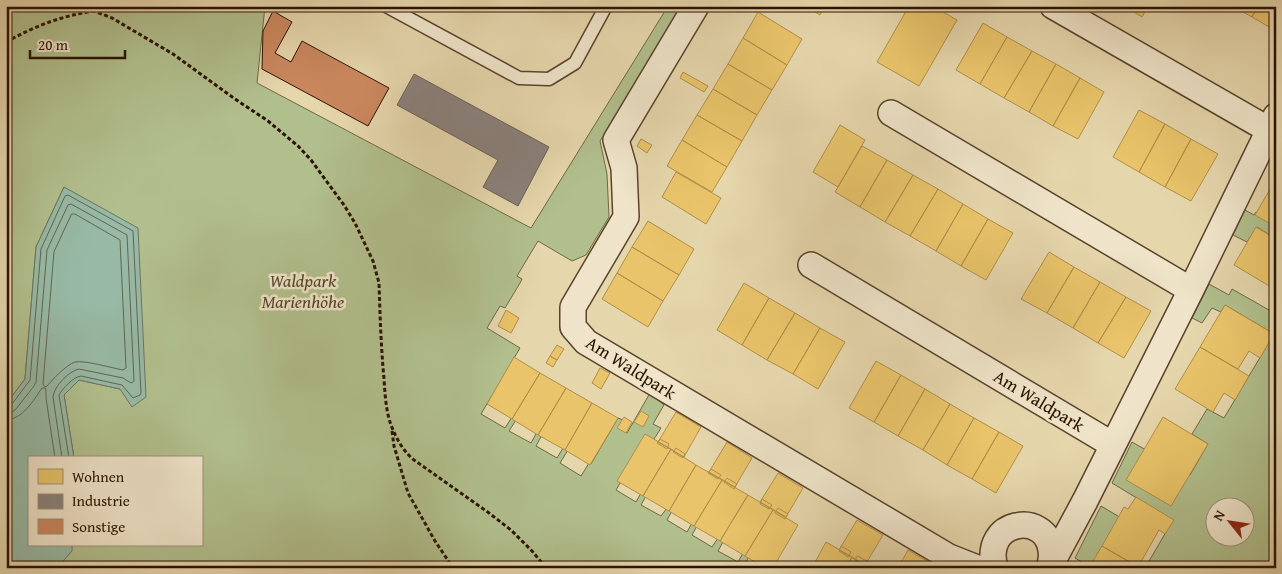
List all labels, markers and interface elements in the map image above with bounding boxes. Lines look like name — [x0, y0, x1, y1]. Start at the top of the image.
scale bar — [30, 28, 125, 60]
text: 20 m — [38, 34, 69, 55]
park label: Waldpark Marienhöhe — [262, 267, 344, 315]
street label: Am Waldpark — [581, 329, 682, 407]
street label: Am Waldpark — [989, 363, 1091, 439]
legend — [28, 456, 202, 546]
text: Wohnen — [72, 466, 125, 487]
text: Industrie — [72, 490, 130, 511]
north arrow — [1204, 496, 1254, 546]
text: N — [1208, 506, 1230, 525]
text: Sonstige — [72, 516, 125, 537]

